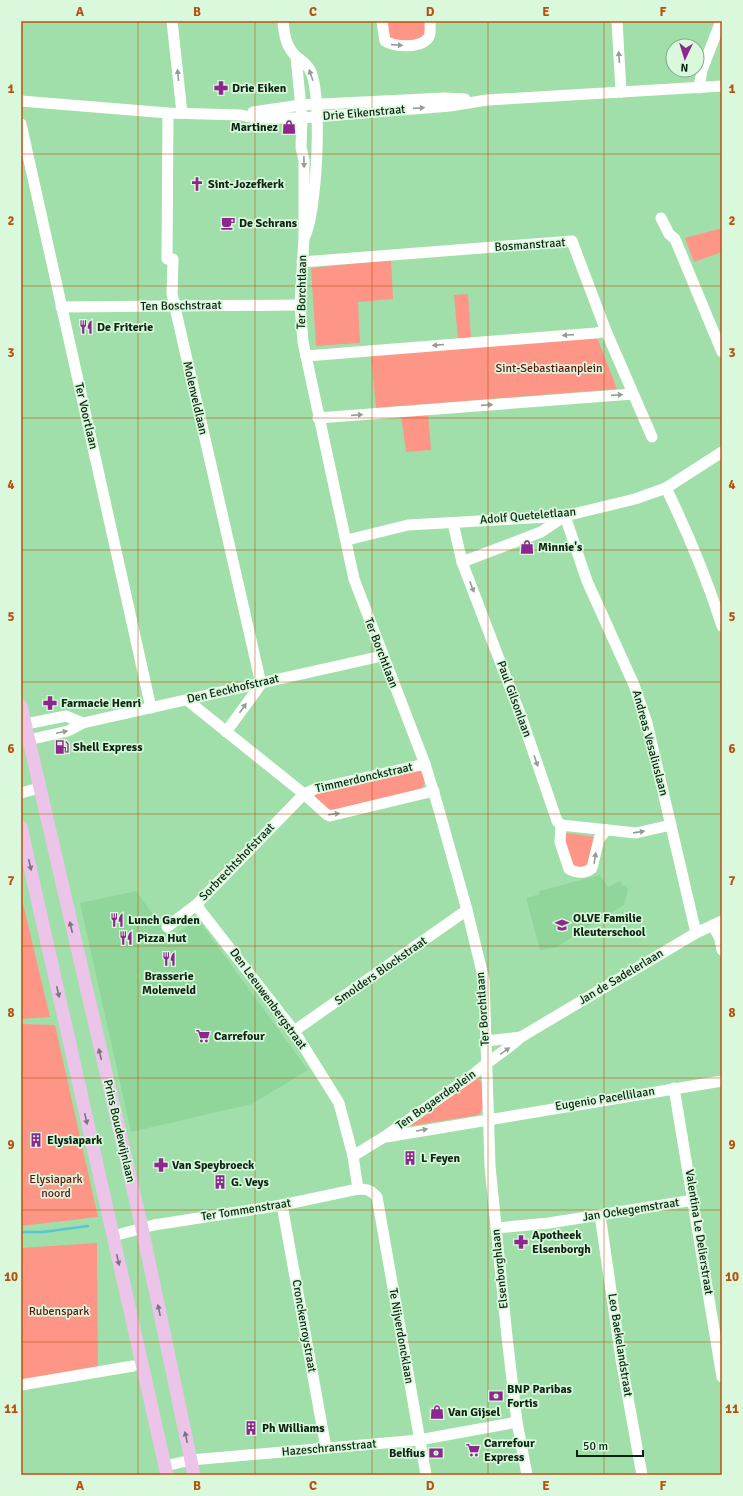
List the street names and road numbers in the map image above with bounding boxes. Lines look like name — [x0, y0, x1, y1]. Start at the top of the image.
street label: Drie Eikenstraat — [322, 102, 406, 124]
street label: Bosmanstraat — [494, 235, 566, 255]
street label: Ter Borchtlaan — [294, 255, 310, 329]
street label: Ten Boschstraat — [140, 298, 222, 314]
street label: Molenveldlaan — [179, 360, 211, 436]
street label: Ter Voortlaan — [71, 381, 101, 451]
street label: Adolf Queteletlaan — [479, 504, 577, 528]
street label: Ter Borchtlaan — [361, 616, 401, 690]
street label: Paul Gilsonlaan — [493, 659, 535, 739]
street label: Den Eeckhofstraat — [185, 671, 281, 707]
street label: Andreas Vesaliuslaan — [629, 688, 671, 798]
street label: Timmerdonckstraat — [314, 760, 414, 796]
street label: Sorbrechtshofstraat — [196, 820, 278, 904]
street label: Smolders Blockstraat — [332, 934, 430, 1008]
street label: Den Leeuwenbergstraat — [226, 945, 310, 1053]
street label: Jan de Sadelerlaan — [576, 946, 666, 1008]
street label: Ter Borchtlaan — [473, 971, 493, 1047]
street label: Ten Bogaerdeplein — [393, 1067, 479, 1133]
street label: Prins Boudewijnlaan — [100, 1078, 138, 1184]
street label: Eugenio Pacellilaan — [554, 1084, 656, 1114]
street label: Valentina Le Delierstraat — [682, 1168, 716, 1296]
street label: Ter Tommenstraat — [200, 1195, 292, 1225]
street label: Jan Ockegemstraat — [582, 1195, 680, 1225]
street label: Elsenborghlaan — [488, 1228, 512, 1310]
street label: Cronckenroystraat — [288, 1278, 320, 1374]
street label: Te Nijverdoncklaan — [385, 1287, 417, 1385]
street label: Leo Baekelandstraat — [604, 1292, 636, 1398]
street label: Hazeschransstraat — [281, 1436, 377, 1460]

